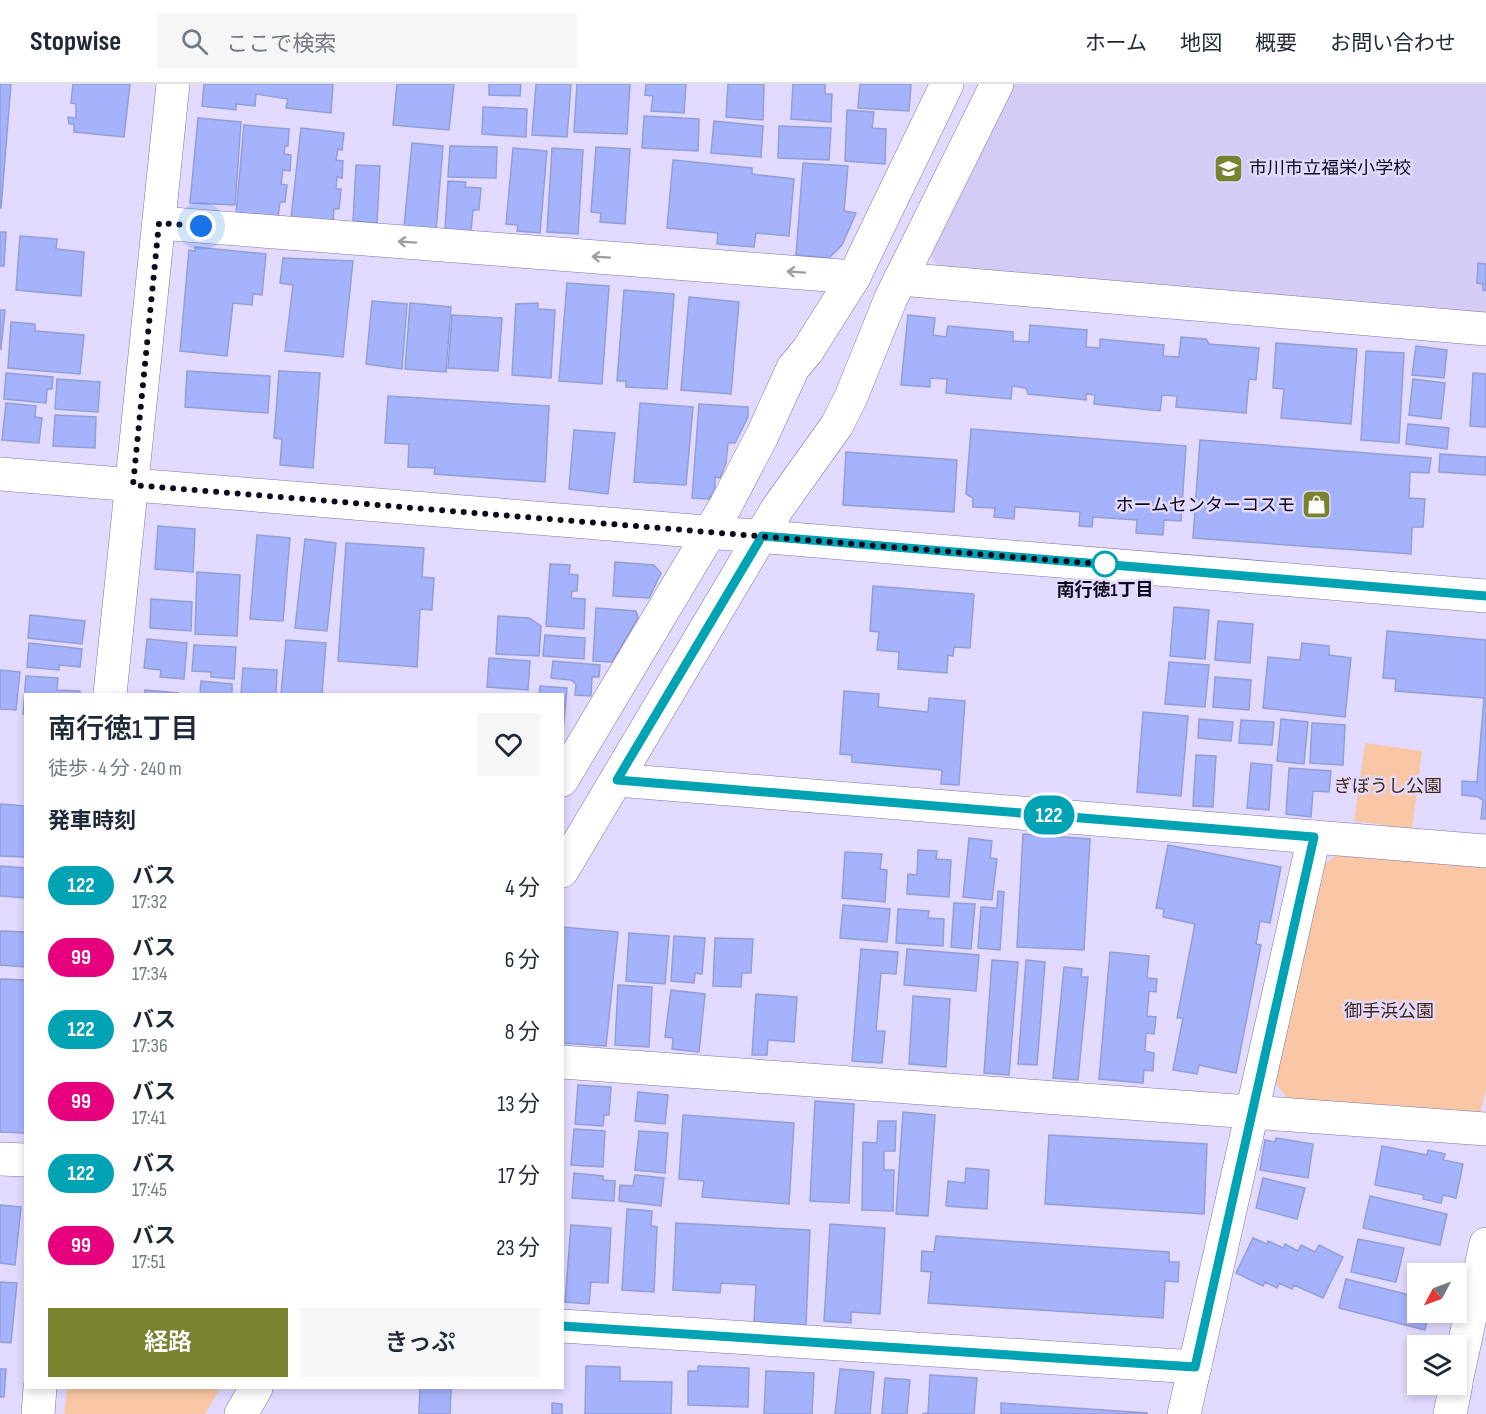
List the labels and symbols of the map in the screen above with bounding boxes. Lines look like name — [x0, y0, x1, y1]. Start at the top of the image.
school or university icon: 市川市立福栄小学校 — [1212, 152, 1244, 184]
place label: 市川市立福栄小学校 — [1249, 158, 1411, 179]
your location — [186, 211, 216, 241]
one-way arrow — [398, 236, 417, 247]
one-way arrow — [592, 251, 612, 262]
one-way arrow — [786, 266, 806, 277]
shop icon: ホームセンターコスモ — [1300, 489, 1332, 521]
place label: ホームセンターコスモ — [1116, 495, 1295, 516]
marker: 南行徳1丁目 — [1092, 551, 1118, 577]
place label: 南行徳1丁目 — [1056, 579, 1154, 601]
park label: ぎぼうし公園 — [1334, 776, 1442, 797]
line badge: 122 — [1014, 796, 1084, 834]
park label: 御手浜公園 — [1344, 1001, 1434, 1022]
north arrow — [1407, 1263, 1467, 1323]

